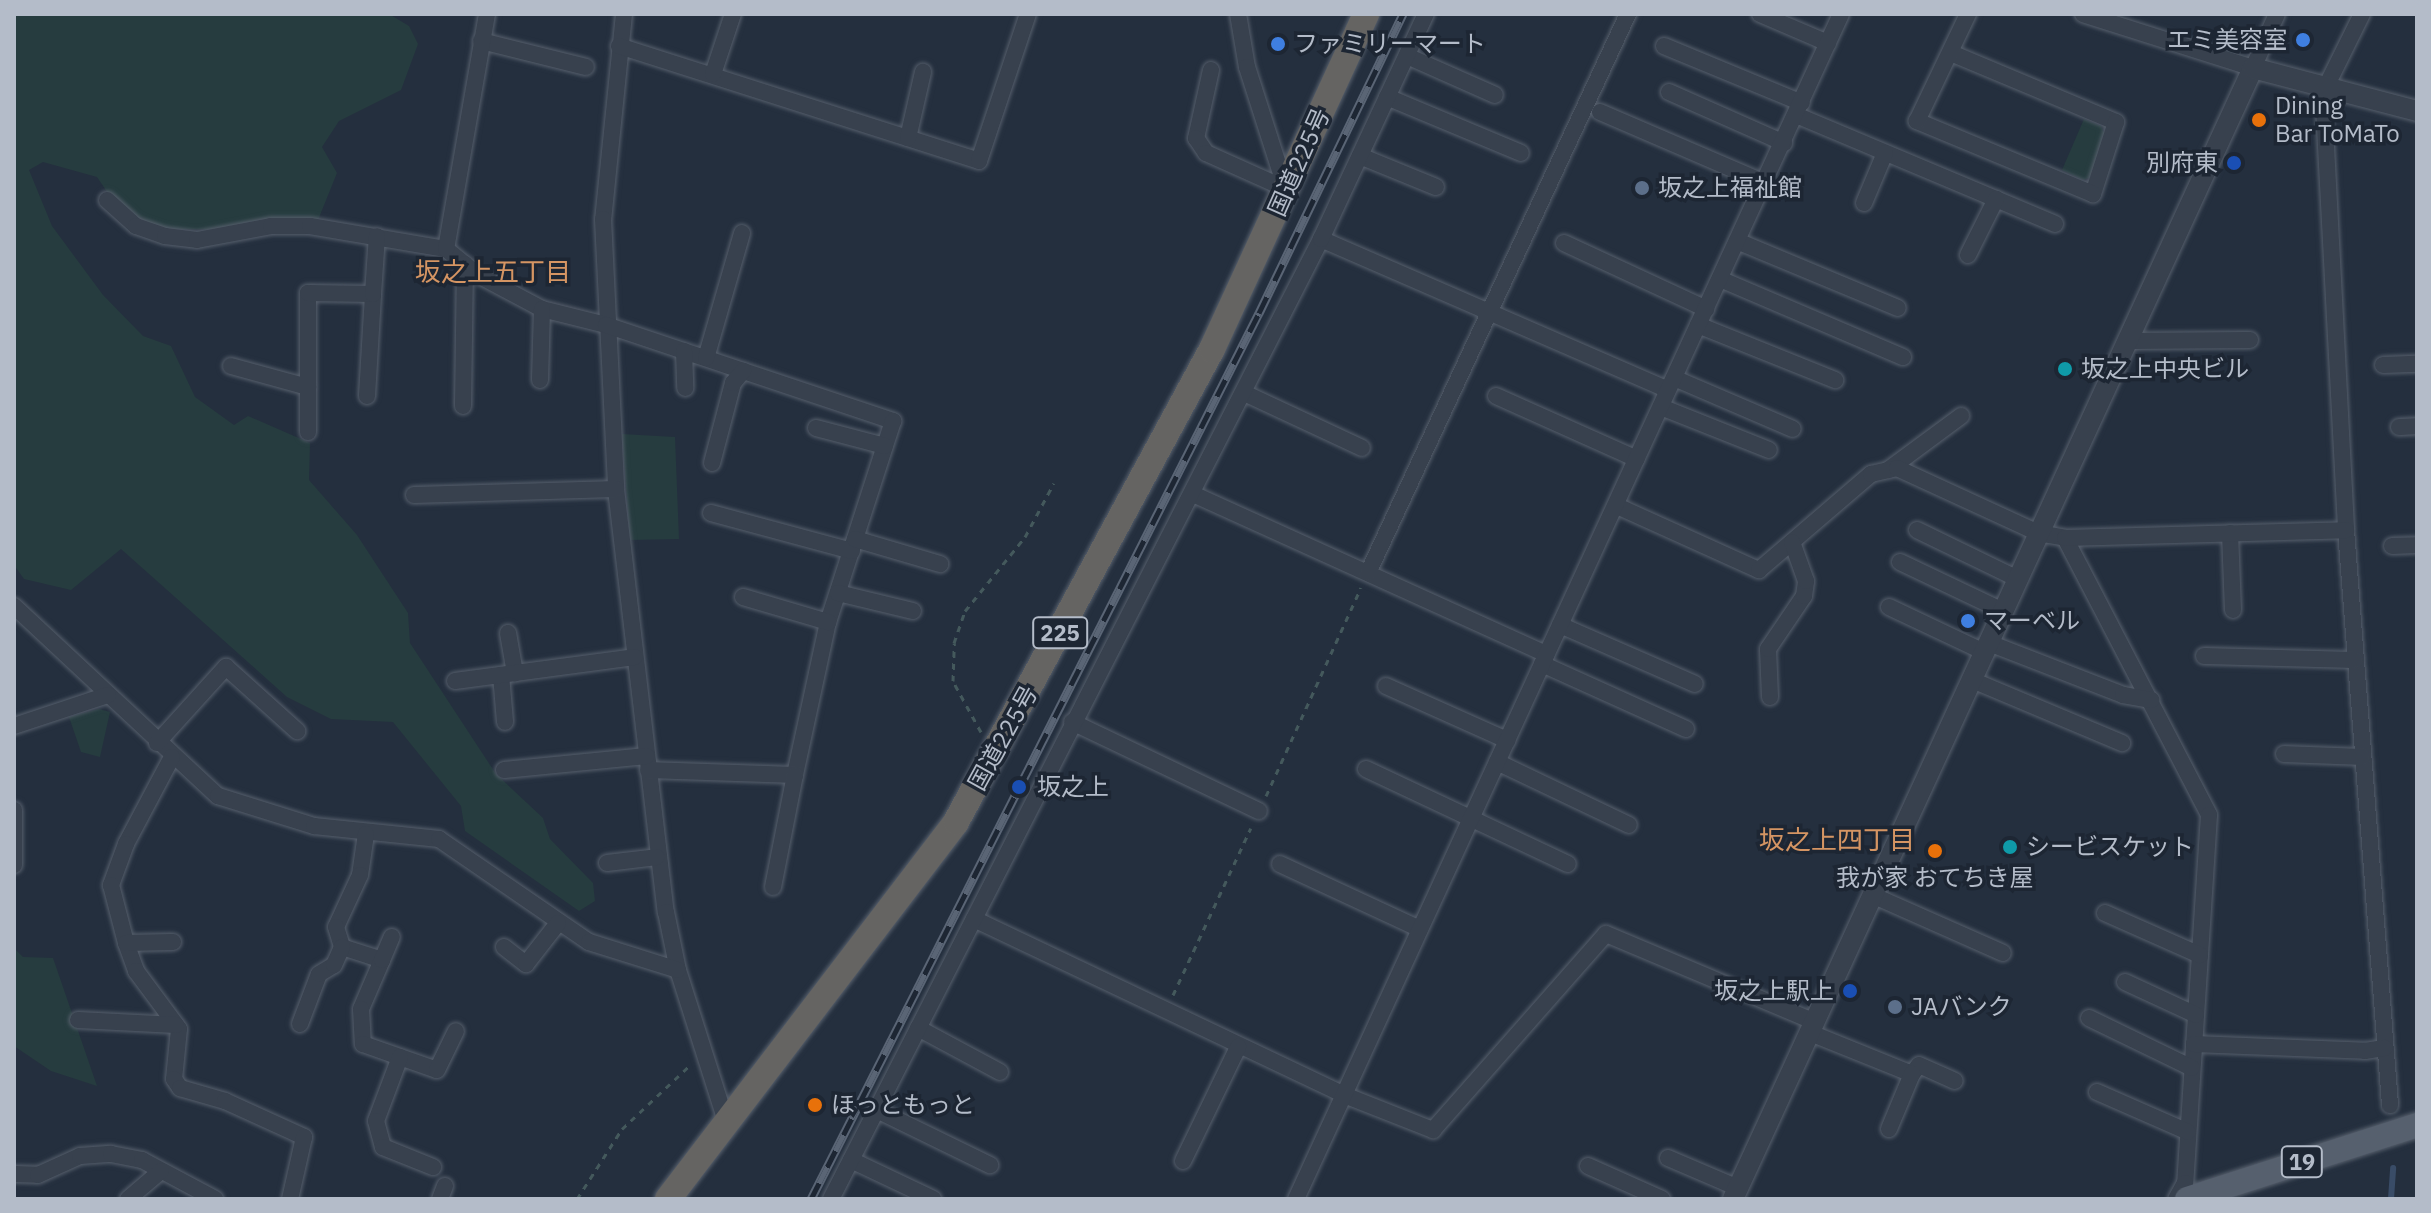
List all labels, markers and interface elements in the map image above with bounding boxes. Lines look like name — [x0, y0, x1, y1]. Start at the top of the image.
place label: エミ美容室 — [2167, 26, 2287, 54]
place label: ファミリーマート — [1294, 30, 1486, 58]
marker: エミ美容室 — [2294, 31, 2312, 49]
marker: ファミリーマート — [1269, 35, 1287, 53]
place label: Dining Bar ToMaTo — [2275, 92, 2400, 148]
street label: 国道225号 — [1262, 104, 1336, 220]
marker: Dining Bar ToMaTo — [2250, 111, 2268, 129]
place label: 別府東 — [2146, 149, 2218, 177]
marker: 別府東 — [2225, 154, 2243, 172]
place label: 坂之上福祉館 — [1658, 174, 1802, 202]
marker: 坂之上福祉館 — [1633, 179, 1651, 197]
district label: 坂之上五丁目 — [415, 256, 571, 288]
place label: 坂之上中央ビル — [2081, 355, 2249, 383]
marker: 坂之上中央ビル — [2056, 360, 2074, 378]
place label: マーベル — [1984, 607, 2080, 635]
marker: マーベル — [1959, 612, 1977, 630]
road number: 225 — [1032, 615, 1088, 651]
street label: 国道225号 — [962, 681, 1044, 795]
place label: 坂之上 — [1037, 773, 1109, 801]
marker: 坂之上 — [1008, 776, 1030, 798]
district label: 坂之上四丁目 — [1759, 824, 1915, 856]
place label: シービスケット — [2026, 833, 2194, 861]
marker: シービスケット — [2001, 838, 2019, 856]
marker: 我が家 おてちき屋 — [1926, 842, 1944, 860]
place label: 我が家 おてちき屋 — [1836, 864, 2034, 892]
place label: 坂之上駅上 — [1714, 977, 1834, 1005]
marker: 坂之上駅上 — [1841, 982, 1859, 1000]
place label: JAバンク — [1911, 993, 2010, 1021]
marker: JAバンク — [1886, 998, 1904, 1016]
place label: ほっともっと — [831, 1091, 975, 1119]
marker: ほっともっと — [806, 1096, 824, 1114]
road number: 19 — [2280, 1144, 2324, 1180]

